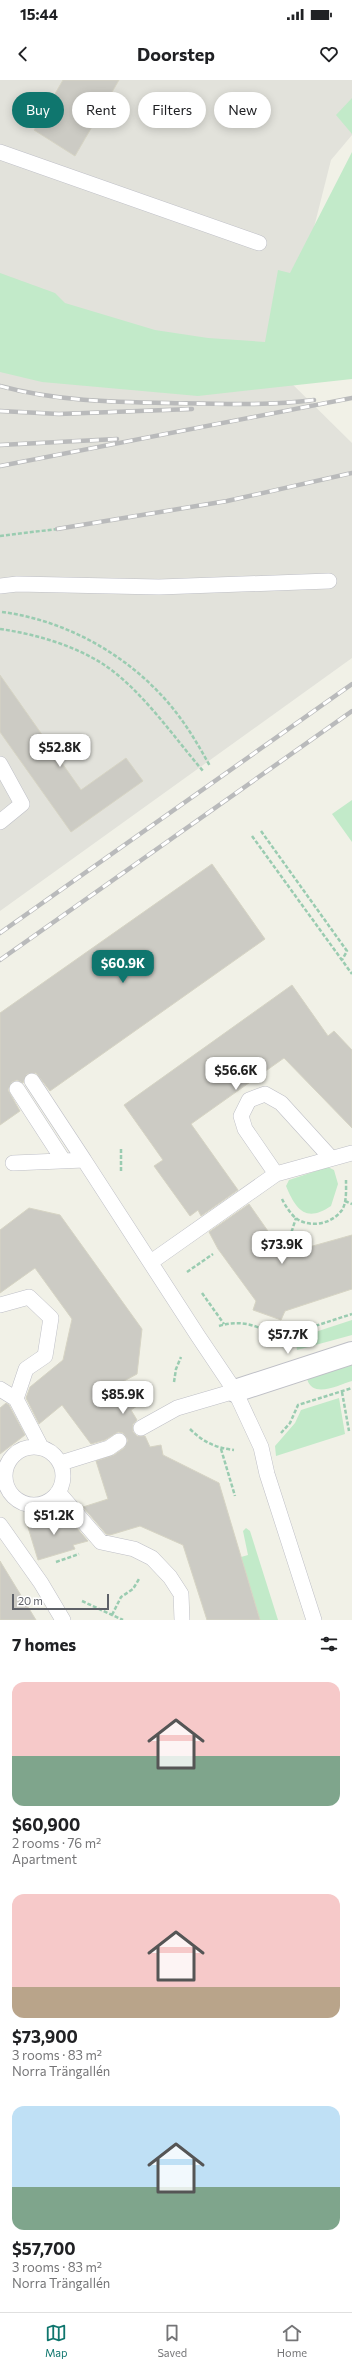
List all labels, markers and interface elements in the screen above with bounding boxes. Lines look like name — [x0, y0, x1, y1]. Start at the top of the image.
text: 15:44 — [20, 5, 58, 23]
icon: back — [12, 43, 34, 65]
text: Doorstep — [137, 43, 215, 65]
icon: heart — [318, 43, 340, 65]
chip: Buy — [12, 92, 64, 128]
chip: Rent — [72, 92, 130, 128]
chip: Filters — [138, 92, 206, 128]
chip: New — [214, 92, 271, 128]
pin: $52.8K — [27, 734, 93, 768]
text: $52.8K — [39, 739, 81, 755]
pin: $60.9K — [90, 950, 156, 984]
text: $60.9K — [101, 955, 145, 971]
pin: $56.6K — [203, 1057, 269, 1091]
text: $56.6K — [214, 1062, 258, 1078]
pin: $73.9K — [249, 1231, 315, 1265]
text: $73.9K — [261, 1236, 303, 1252]
pin: $57.7K — [255, 1321, 321, 1355]
text: $57.7K — [268, 1326, 308, 1342]
pin: $85.9K — [90, 1381, 156, 1415]
text: $85.9K — [101, 1386, 145, 1402]
pin: $51.2K — [21, 1502, 87, 1536]
text: $51.2K — [34, 1507, 74, 1523]
scale bar — [12, 1592, 109, 1611]
text: 20 m — [18, 1594, 43, 1607]
icon: filters — [318, 1633, 340, 1655]
text: 7 homes — [12, 1634, 76, 1655]
icon: home — [140, 1708, 212, 1780]
text: $60,900 — [12, 1814, 80, 1835]
text: 2 rooms · 76 m² — [12, 1835, 101, 1851]
text: Apartment — [12, 1851, 77, 1867]
icon: home — [140, 1920, 212, 1992]
text: $73,900 — [12, 2026, 78, 2047]
text: 3 rooms · 83 m² — [12, 2047, 102, 2063]
text: Norra Trängallén — [12, 2063, 110, 2079]
icon: home — [140, 2132, 212, 2204]
text: $57,700 — [12, 2238, 76, 2259]
text: 3 rooms · 83 m² — [12, 2259, 102, 2275]
text: Norra Trängallén — [12, 2275, 110, 2291]
tab: Map — [45, 2322, 68, 2359]
tab: Saved — [157, 2322, 187, 2359]
tab: Home — [277, 2322, 307, 2359]

